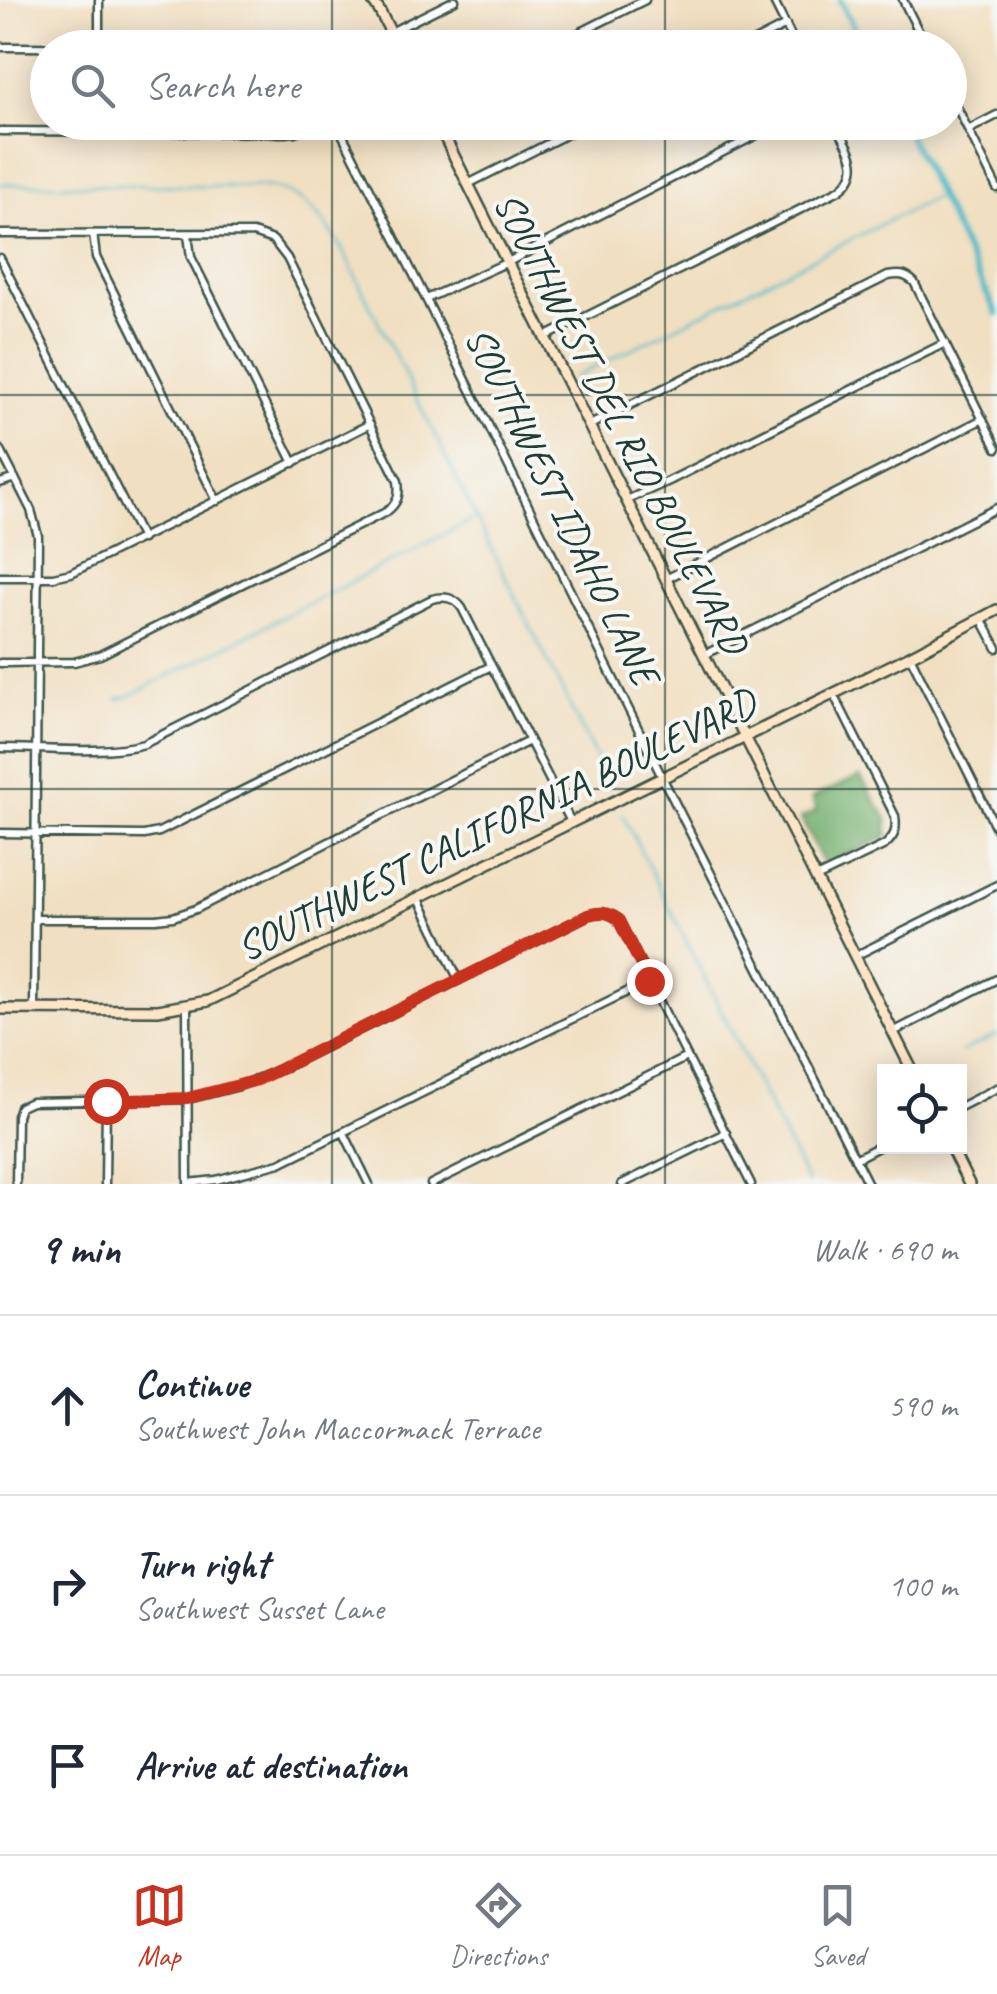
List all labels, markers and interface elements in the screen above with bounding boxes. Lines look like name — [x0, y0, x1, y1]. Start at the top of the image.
search box — [30, 30, 967, 140]
icon: search — [65, 58, 120, 113]
text: Search here — [145, 62, 300, 109]
street label: SOUTHWEST DEL RIO BOULEVARD — [483, 184, 761, 665]
street label: SOUTHWEST IDAHO LANE — [454, 319, 673, 698]
street label: SOUTHWEST CALIFORNIA BOULEVARD — [229, 676, 766, 973]
route end — [627, 959, 673, 1005]
map controls — [877, 1064, 967, 1154]
button: locate — [877, 1064, 967, 1154]
route start — [84, 1079, 130, 1125]
text: 9 min — [40, 1223, 120, 1276]
text: Walk · 690 m — [813, 1229, 957, 1270]
text: Continue — [135, 1361, 249, 1408]
icon: ahead — [40, 1378, 95, 1433]
text: 590 m — [888, 1385, 957, 1426]
text: Southwest John Maccormack Terrace — [135, 1408, 540, 1449]
text: Turn right — [135, 1541, 269, 1588]
icon: right — [40, 1558, 95, 1613]
text: 100 m — [888, 1565, 957, 1606]
text: Southwest Susset Lane — [135, 1588, 384, 1629]
icon: arrive — [40, 1738, 95, 1793]
text: Arrive at destination — [135, 1742, 407, 1789]
tab: Map — [132, 1878, 187, 1973]
tab: Directions — [450, 1878, 547, 1973]
tab: Saved — [810, 1878, 865, 1973]

